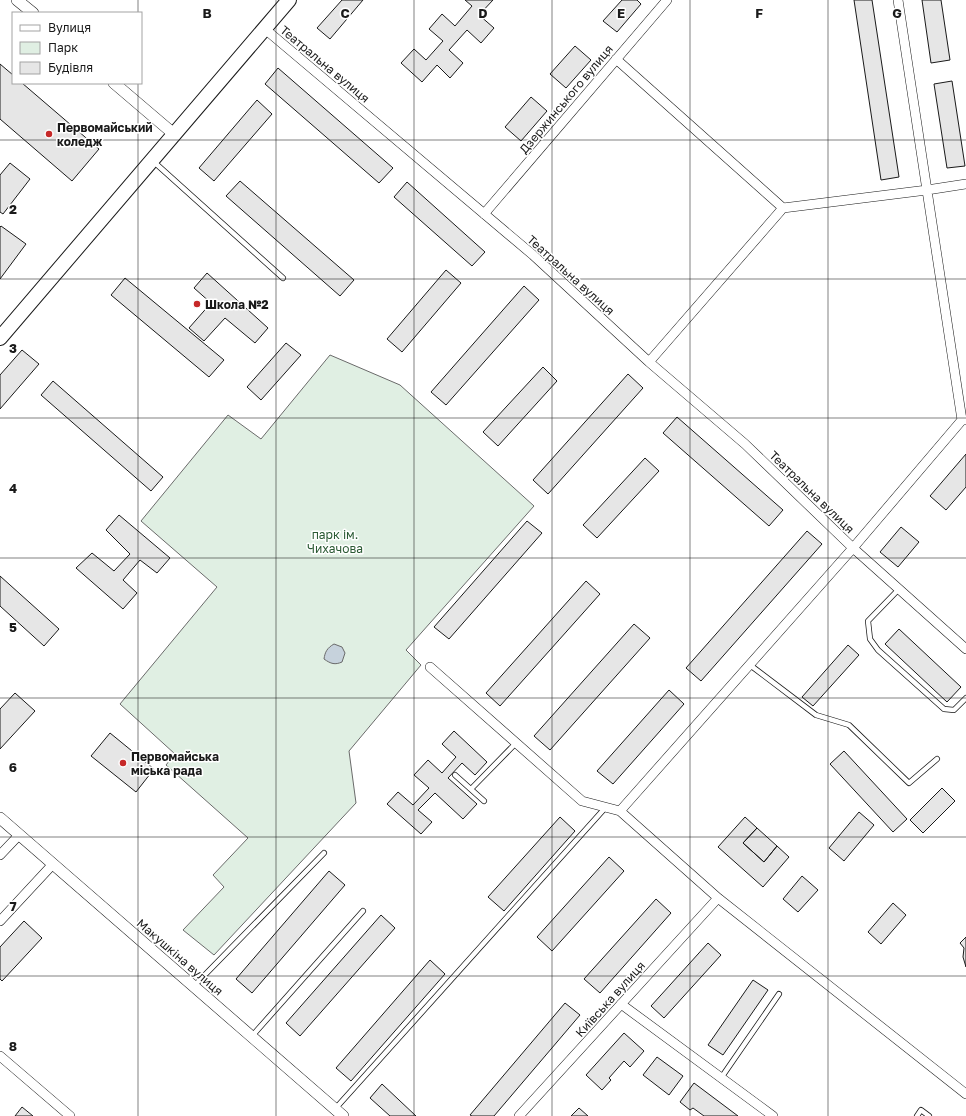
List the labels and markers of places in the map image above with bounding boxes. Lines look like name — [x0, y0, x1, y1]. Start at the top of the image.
place label: Первомайський коледж — [57, 120, 153, 149]
marker: Первомайський коледж — [44, 129, 54, 139]
place label: Школа №2 — [205, 297, 269, 312]
marker: Школа №2 — [192, 299, 202, 309]
place label: Первомайська міська рада — [131, 749, 219, 778]
marker: Первомайська міська рада — [118, 758, 128, 768]

